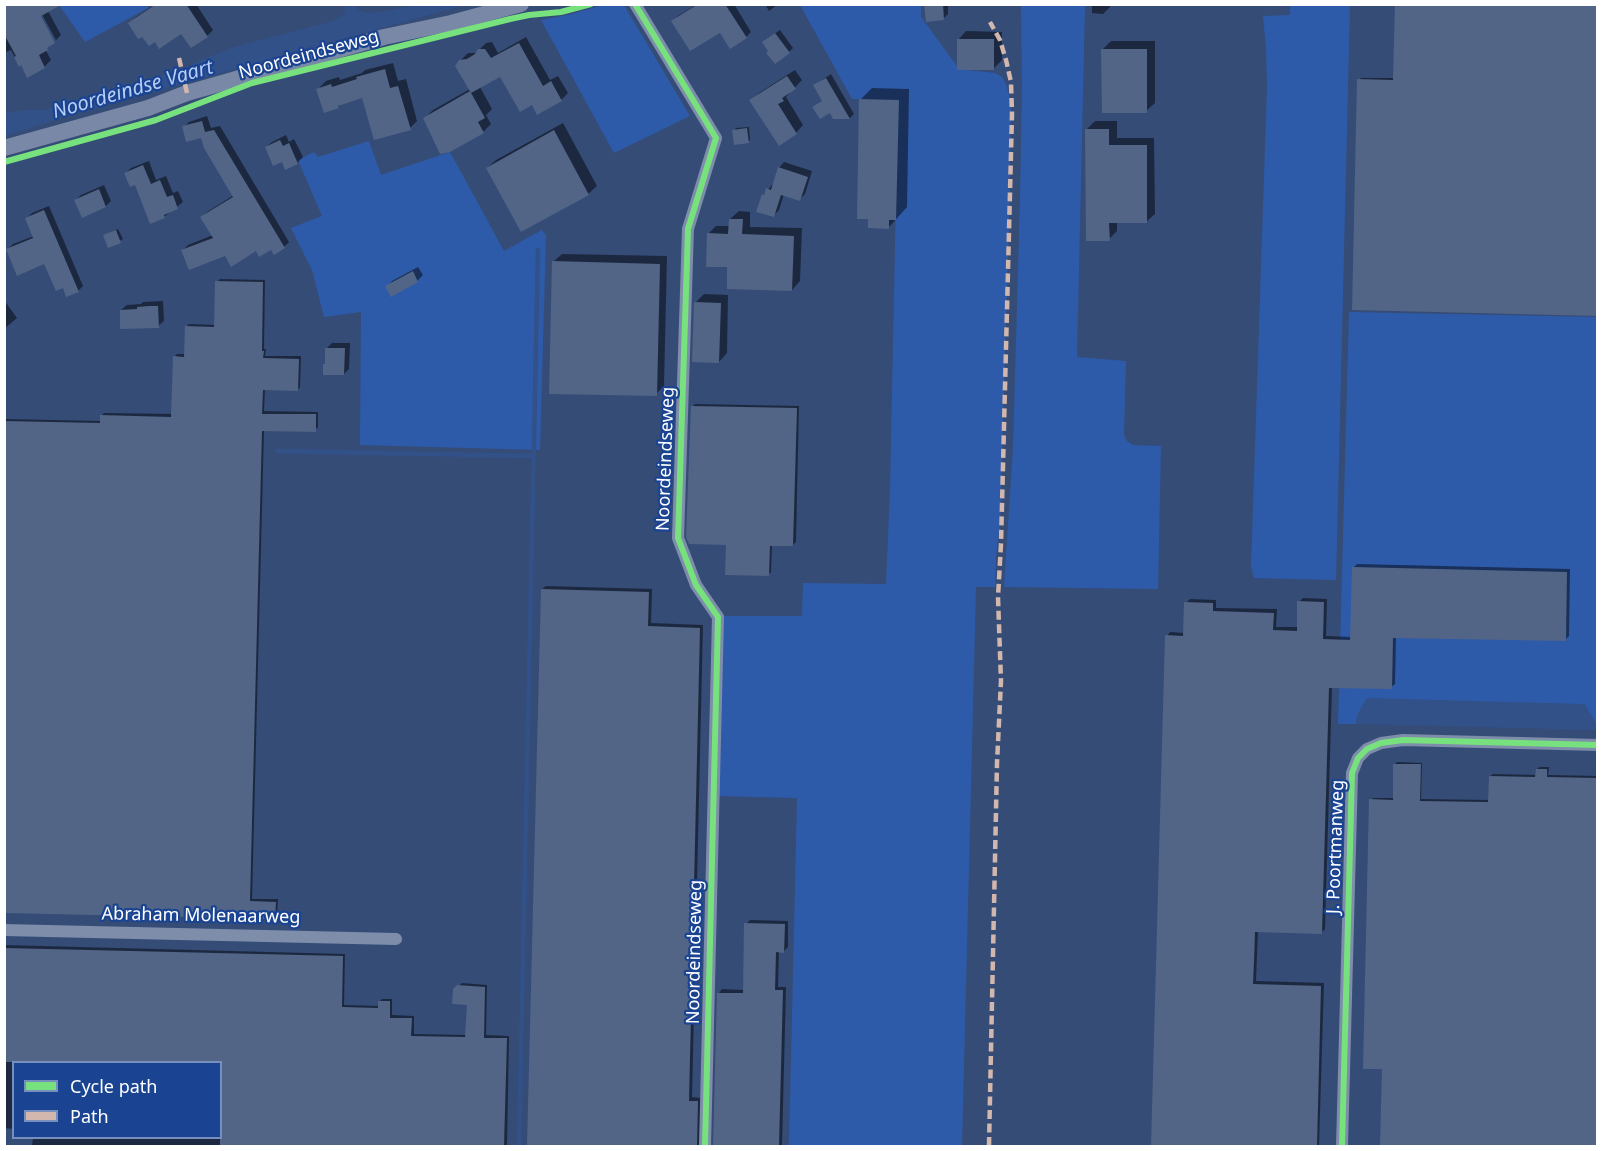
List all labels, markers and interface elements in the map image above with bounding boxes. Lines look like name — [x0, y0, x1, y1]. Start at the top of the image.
street label: Noordeindseweg — [236, 26, 382, 84]
water label: Noordeindse Vaart — [50, 56, 216, 124]
street label: Noordeindseweg — [653, 386, 679, 532]
street label: J. Poortmanweg — [1323, 779, 1349, 915]
street label: Noordeindseweg — [683, 880, 707, 1024]
street label: Abraham Molenaarweg — [102, 903, 300, 929]
legend — [12, 1061, 222, 1139]
text: Cycle path — [70, 1074, 157, 1098]
text: Path — [70, 1104, 109, 1128]

